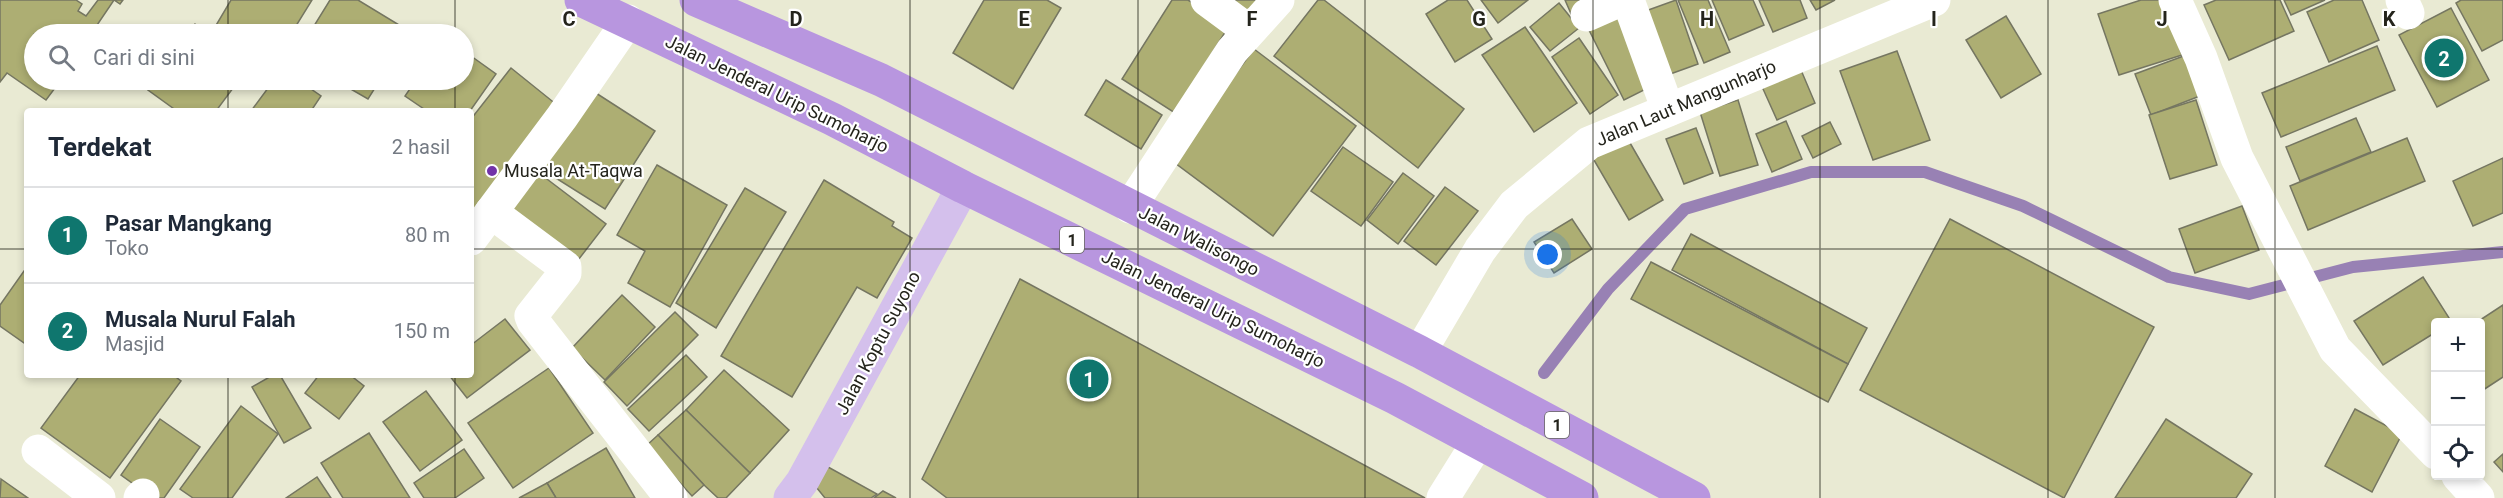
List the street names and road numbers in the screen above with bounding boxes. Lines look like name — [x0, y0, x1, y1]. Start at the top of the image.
street label: Jalan Jenderal Urip Sumoharjo — [662, 30, 892, 157]
street label: Jalan Laut Mangunharjo — [1592, 55, 1779, 150]
street label: Jalan Walisongo — [1135, 201, 1263, 280]
road number: 1 — [1060, 227, 1084, 253]
street label: Jalan Jenderal Urip Sumoharjo — [1098, 245, 1328, 372]
street label: Jalan Koptu Suyono — [831, 267, 924, 418]
road number: 1 — [1545, 412, 1569, 438]

